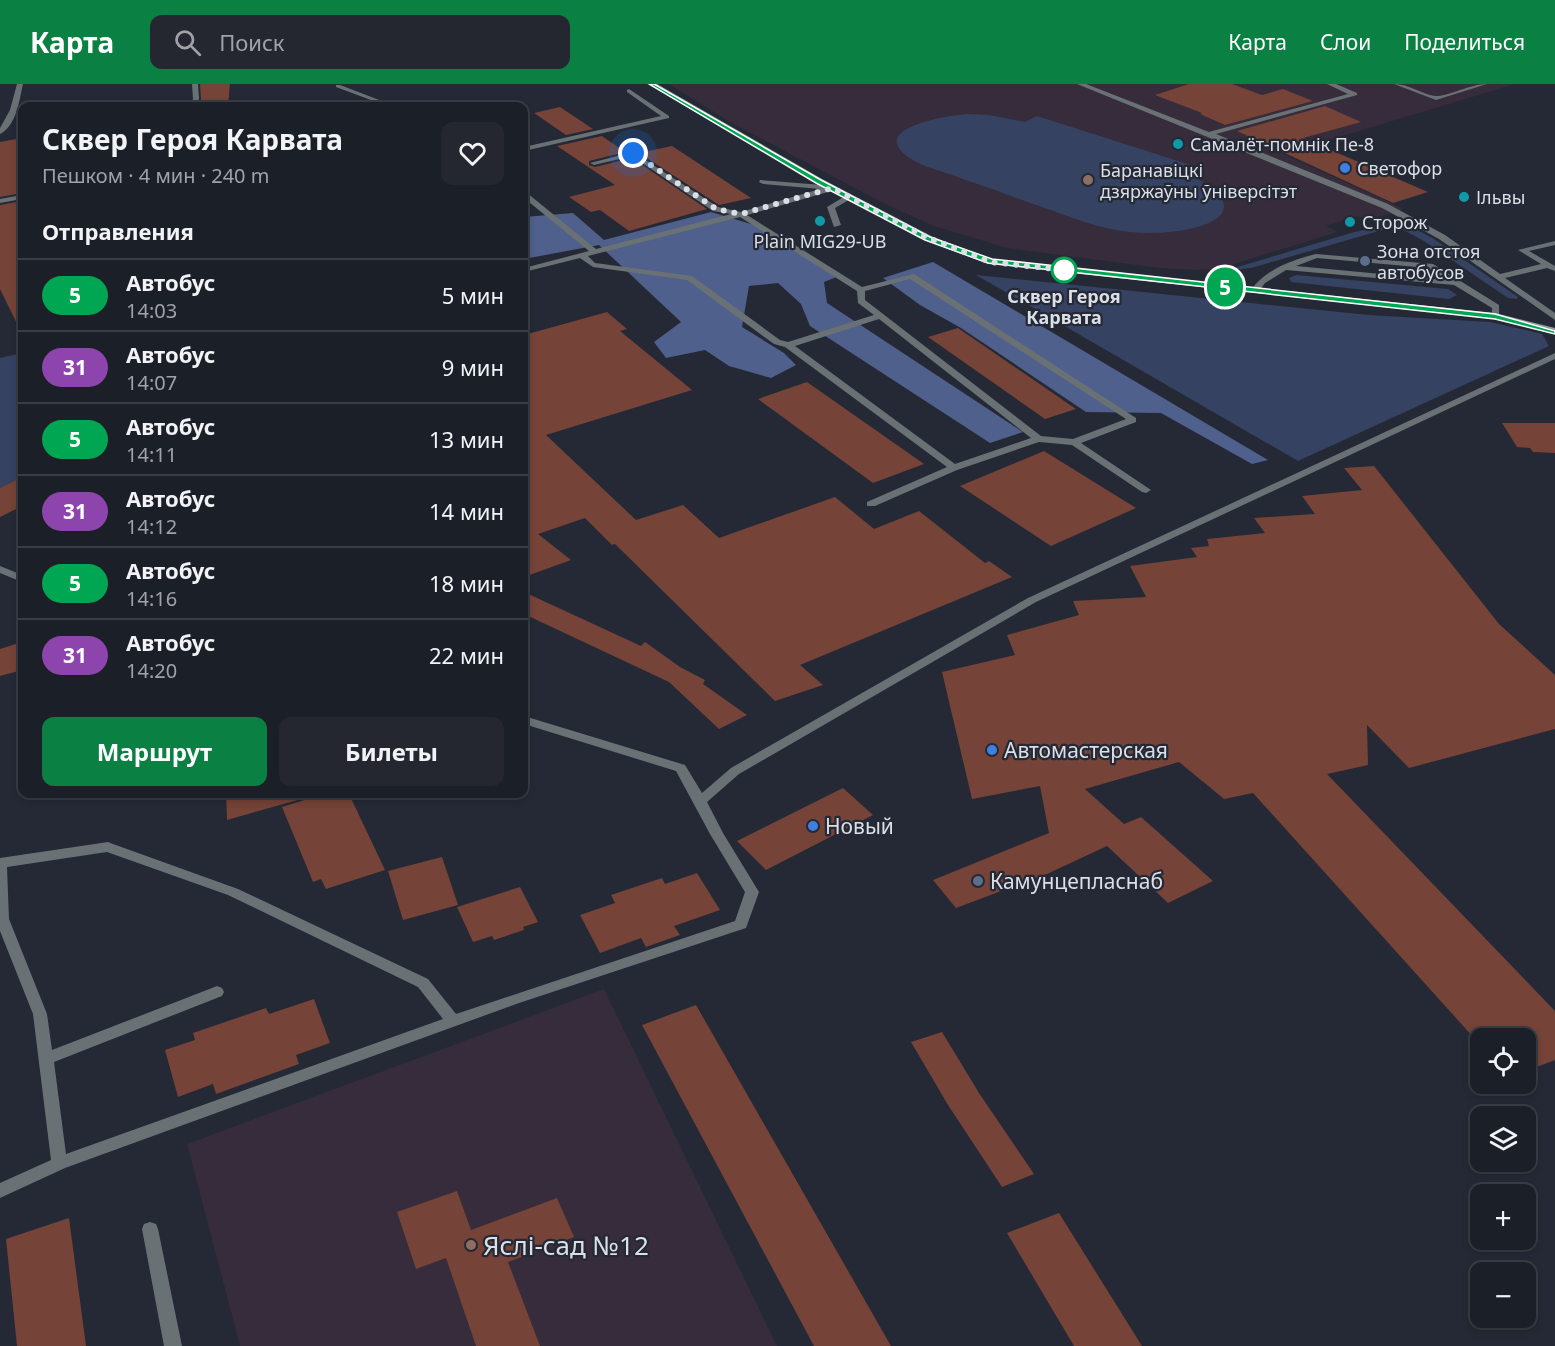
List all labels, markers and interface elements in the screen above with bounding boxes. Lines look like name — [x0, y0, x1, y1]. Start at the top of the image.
search box — [150, 15, 570, 69]
text: Карта — [30, 23, 114, 61]
icon: search — [171, 26, 204, 59]
text: Поиск — [219, 27, 285, 57]
text: Карта — [1228, 28, 1287, 56]
text: Слои — [1320, 28, 1371, 56]
text: Поделиться — [1404, 28, 1525, 56]
text: Сквер Героя Карвата — [42, 120, 343, 158]
button: heart — [441, 122, 504, 185]
place label: Самалёт-помнік Пе-8 — [1190, 132, 1374, 156]
marker: Самалёт-помнік Пе-8 — [1171, 137, 1185, 151]
your location — [618, 138, 648, 168]
place label: Светофор — [1357, 156, 1442, 180]
place label: Баранавіцкі дзяржаўны ўніверсітэт — [1100, 158, 1298, 203]
marker: Светофор — [1338, 161, 1352, 175]
text: Пешком · 4 мин · 240 m — [42, 162, 269, 189]
marker: Баранавіцкі дзяржаўны ўніверсітэт — [1081, 173, 1095, 187]
place label: Ільвы — [1476, 185, 1525, 209]
marker: Ільвы — [1457, 190, 1471, 204]
place label: Сторож — [1362, 210, 1428, 234]
marker: Plain MIG29-UB — [813, 214, 827, 228]
marker: Сторож — [1343, 215, 1357, 229]
text: Отправления — [42, 216, 194, 246]
place label: Plain MIG29-UB — [754, 229, 886, 253]
place label: Зона отстоя автобусов — [1377, 239, 1480, 284]
marker: Зона отстоя автобусов — [1358, 254, 1372, 268]
marker: Сквер Героя Карвата — [1051, 257, 1077, 283]
text: Автобус — [126, 267, 215, 297]
line badge: 5 — [1206, 268, 1244, 306]
text: 5 — [1219, 273, 1231, 301]
text: 5 мин — [442, 280, 504, 310]
text: 5 — [69, 281, 81, 309]
place label: Сквер Героя Карвата — [1007, 284, 1121, 329]
text: 14:03 — [126, 297, 177, 324]
text: Автобус — [126, 339, 215, 369]
text: 9 мин — [442, 352, 504, 382]
text: 31 — [63, 353, 87, 381]
text: 14:07 — [126, 369, 177, 396]
text: Автобус — [126, 411, 215, 441]
text: 13 мин — [429, 424, 504, 454]
text: 5 — [69, 425, 81, 453]
text: 14:11 — [126, 441, 177, 468]
text: Автобус — [126, 483, 215, 513]
text: 14 мин — [429, 496, 504, 526]
text: 31 — [63, 497, 87, 525]
text: 14:12 — [126, 513, 177, 540]
text: Автобус — [126, 555, 215, 585]
text: 18 мин — [429, 568, 504, 598]
text: 5 — [69, 569, 81, 597]
text: 14:16 — [126, 585, 177, 612]
text: Автобус — [126, 627, 215, 657]
text: 22 мин — [429, 640, 504, 670]
text: 31 — [63, 641, 87, 669]
text: 14:20 — [126, 657, 177, 684]
button: Маршрут — [42, 717, 267, 786]
button: Билеты — [279, 717, 504, 786]
place label: Автомастерская — [1004, 736, 1168, 764]
marker: Автомастерская — [985, 743, 999, 757]
place label: Новый — [825, 812, 894, 840]
marker: Новый — [806, 819, 820, 833]
place label: Камунцепласнаб — [990, 867, 1163, 895]
marker: Камунцепласнаб — [971, 874, 985, 888]
map controls — [1470, 1028, 1536, 1328]
button: locate — [1470, 1028, 1536, 1094]
button: layers — [1470, 1106, 1536, 1172]
button: + — [1470, 1184, 1536, 1250]
place label: Яслі-сад №12 — [483, 1227, 649, 1263]
marker: Яслі-сад №12 — [464, 1238, 478, 1252]
button: − — [1470, 1262, 1536, 1328]

